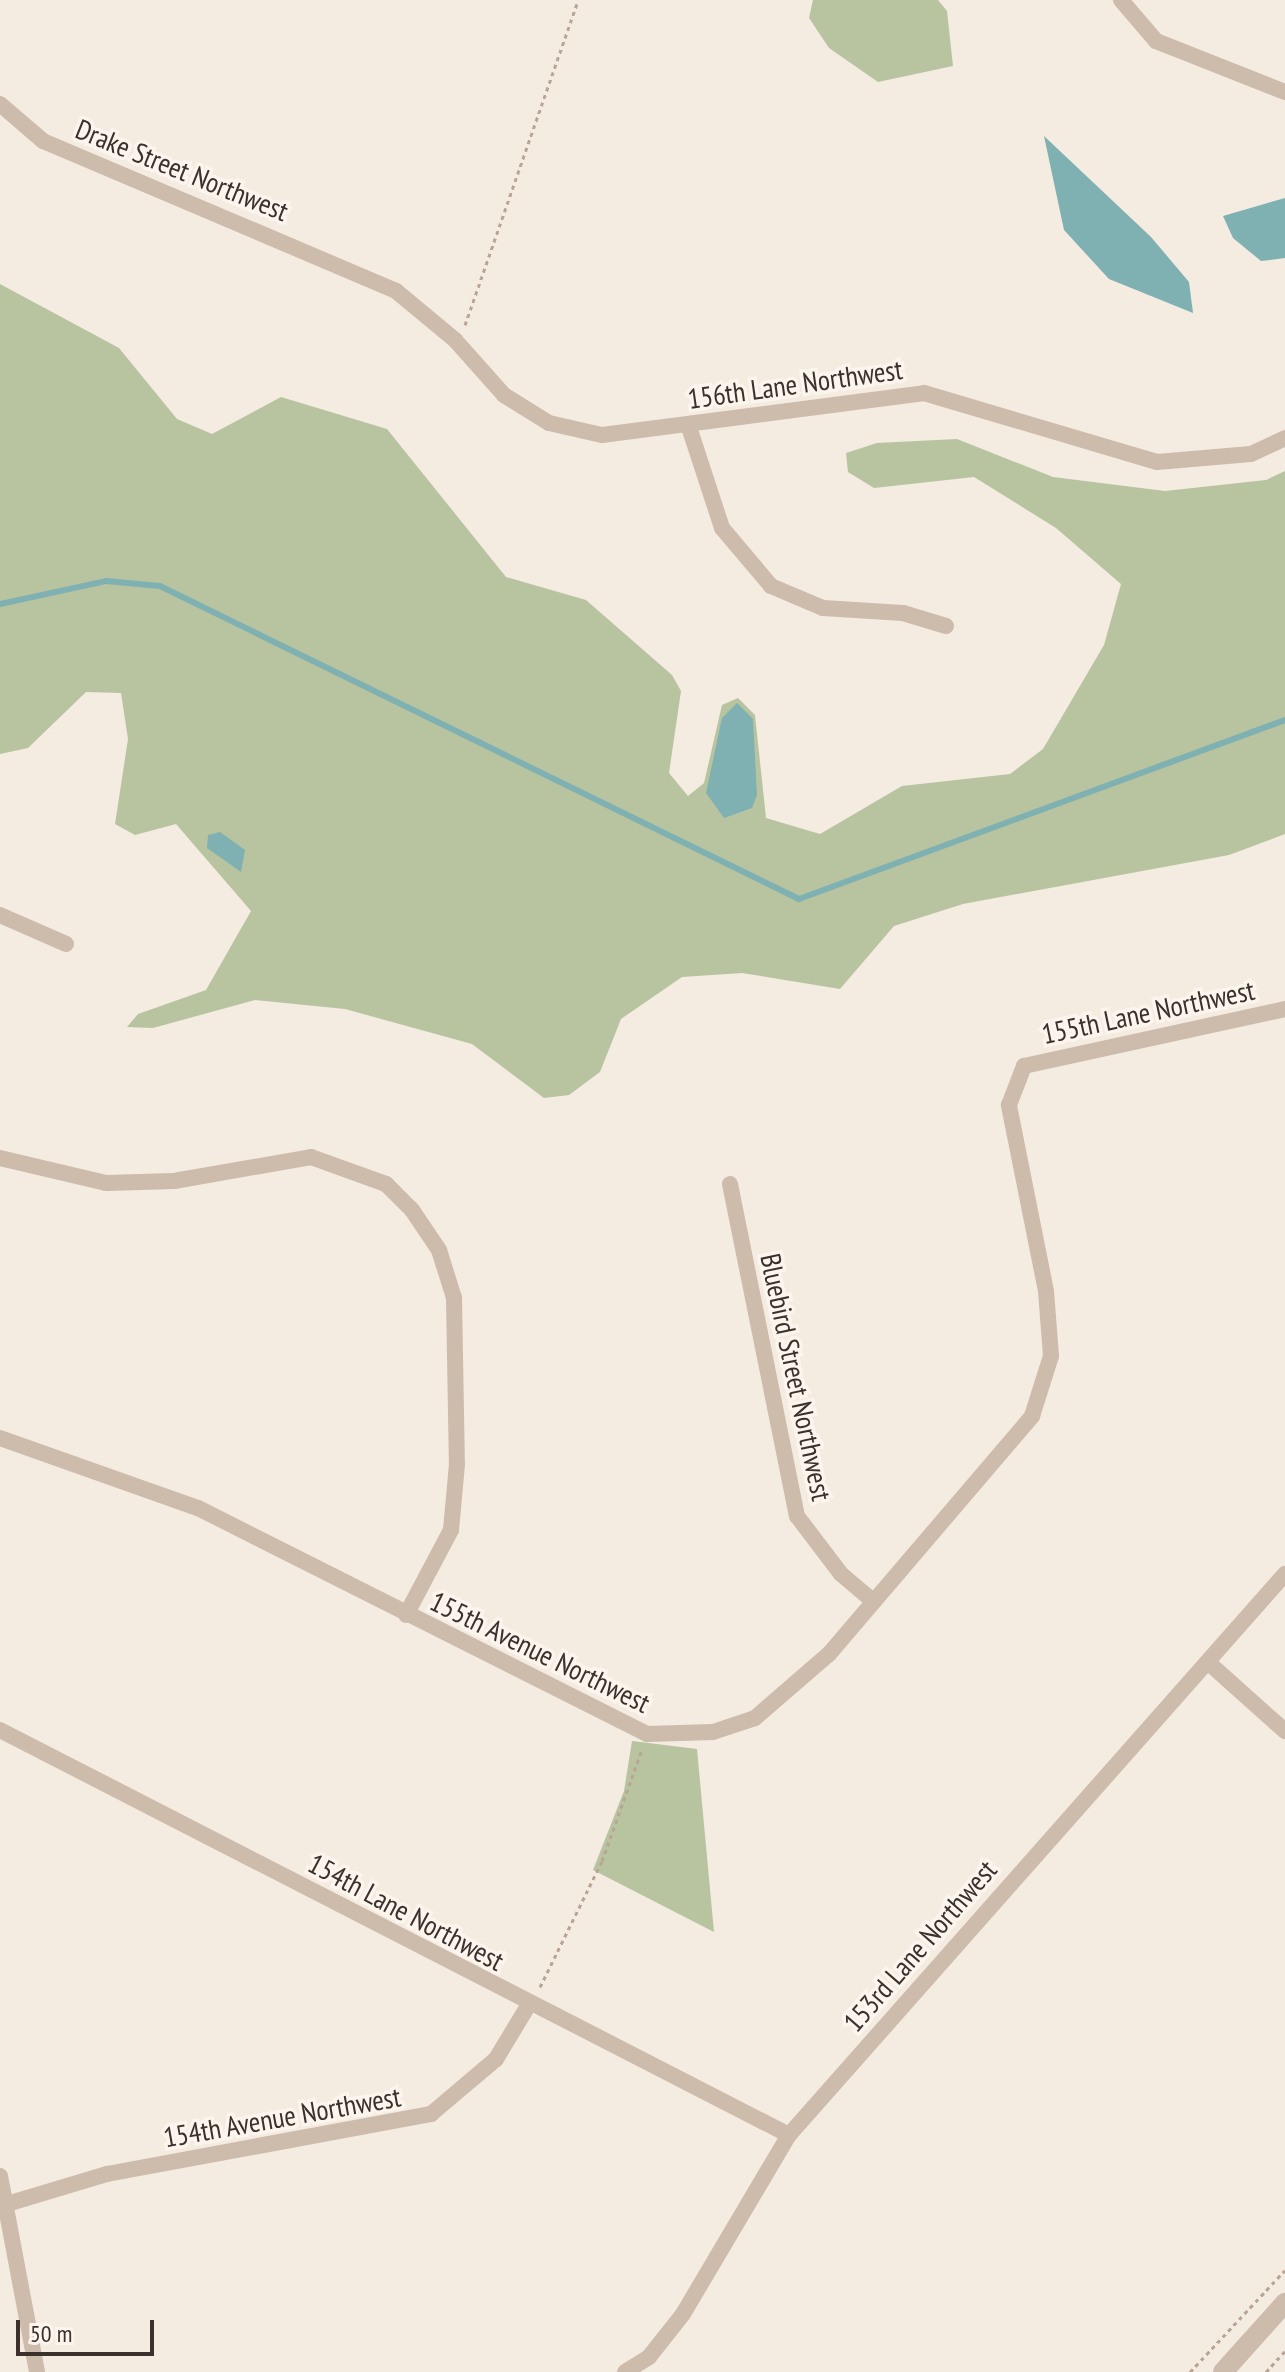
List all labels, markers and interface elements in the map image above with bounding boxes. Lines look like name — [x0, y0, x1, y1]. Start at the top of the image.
street label: Drake Street Northwest — [71, 112, 293, 228]
street label: 156th Lane Northwest — [685, 352, 905, 416]
street label: 155th Lane Northwest — [1039, 973, 1257, 1051]
street label: Bluebird Street Northwest — [753, 1250, 839, 1504]
street label: 155th Avenue Northwest — [424, 1584, 656, 1720]
street label: 154th Lane Northwest — [303, 1846, 509, 1978]
street label: 153rd Lane Northwest — [836, 1853, 1004, 2039]
street label: 154th Avenue Northwest — [160, 2080, 404, 2154]
scale bar — [20, 2304, 158, 2354]
text: 50 m — [30, 2318, 72, 2349]

